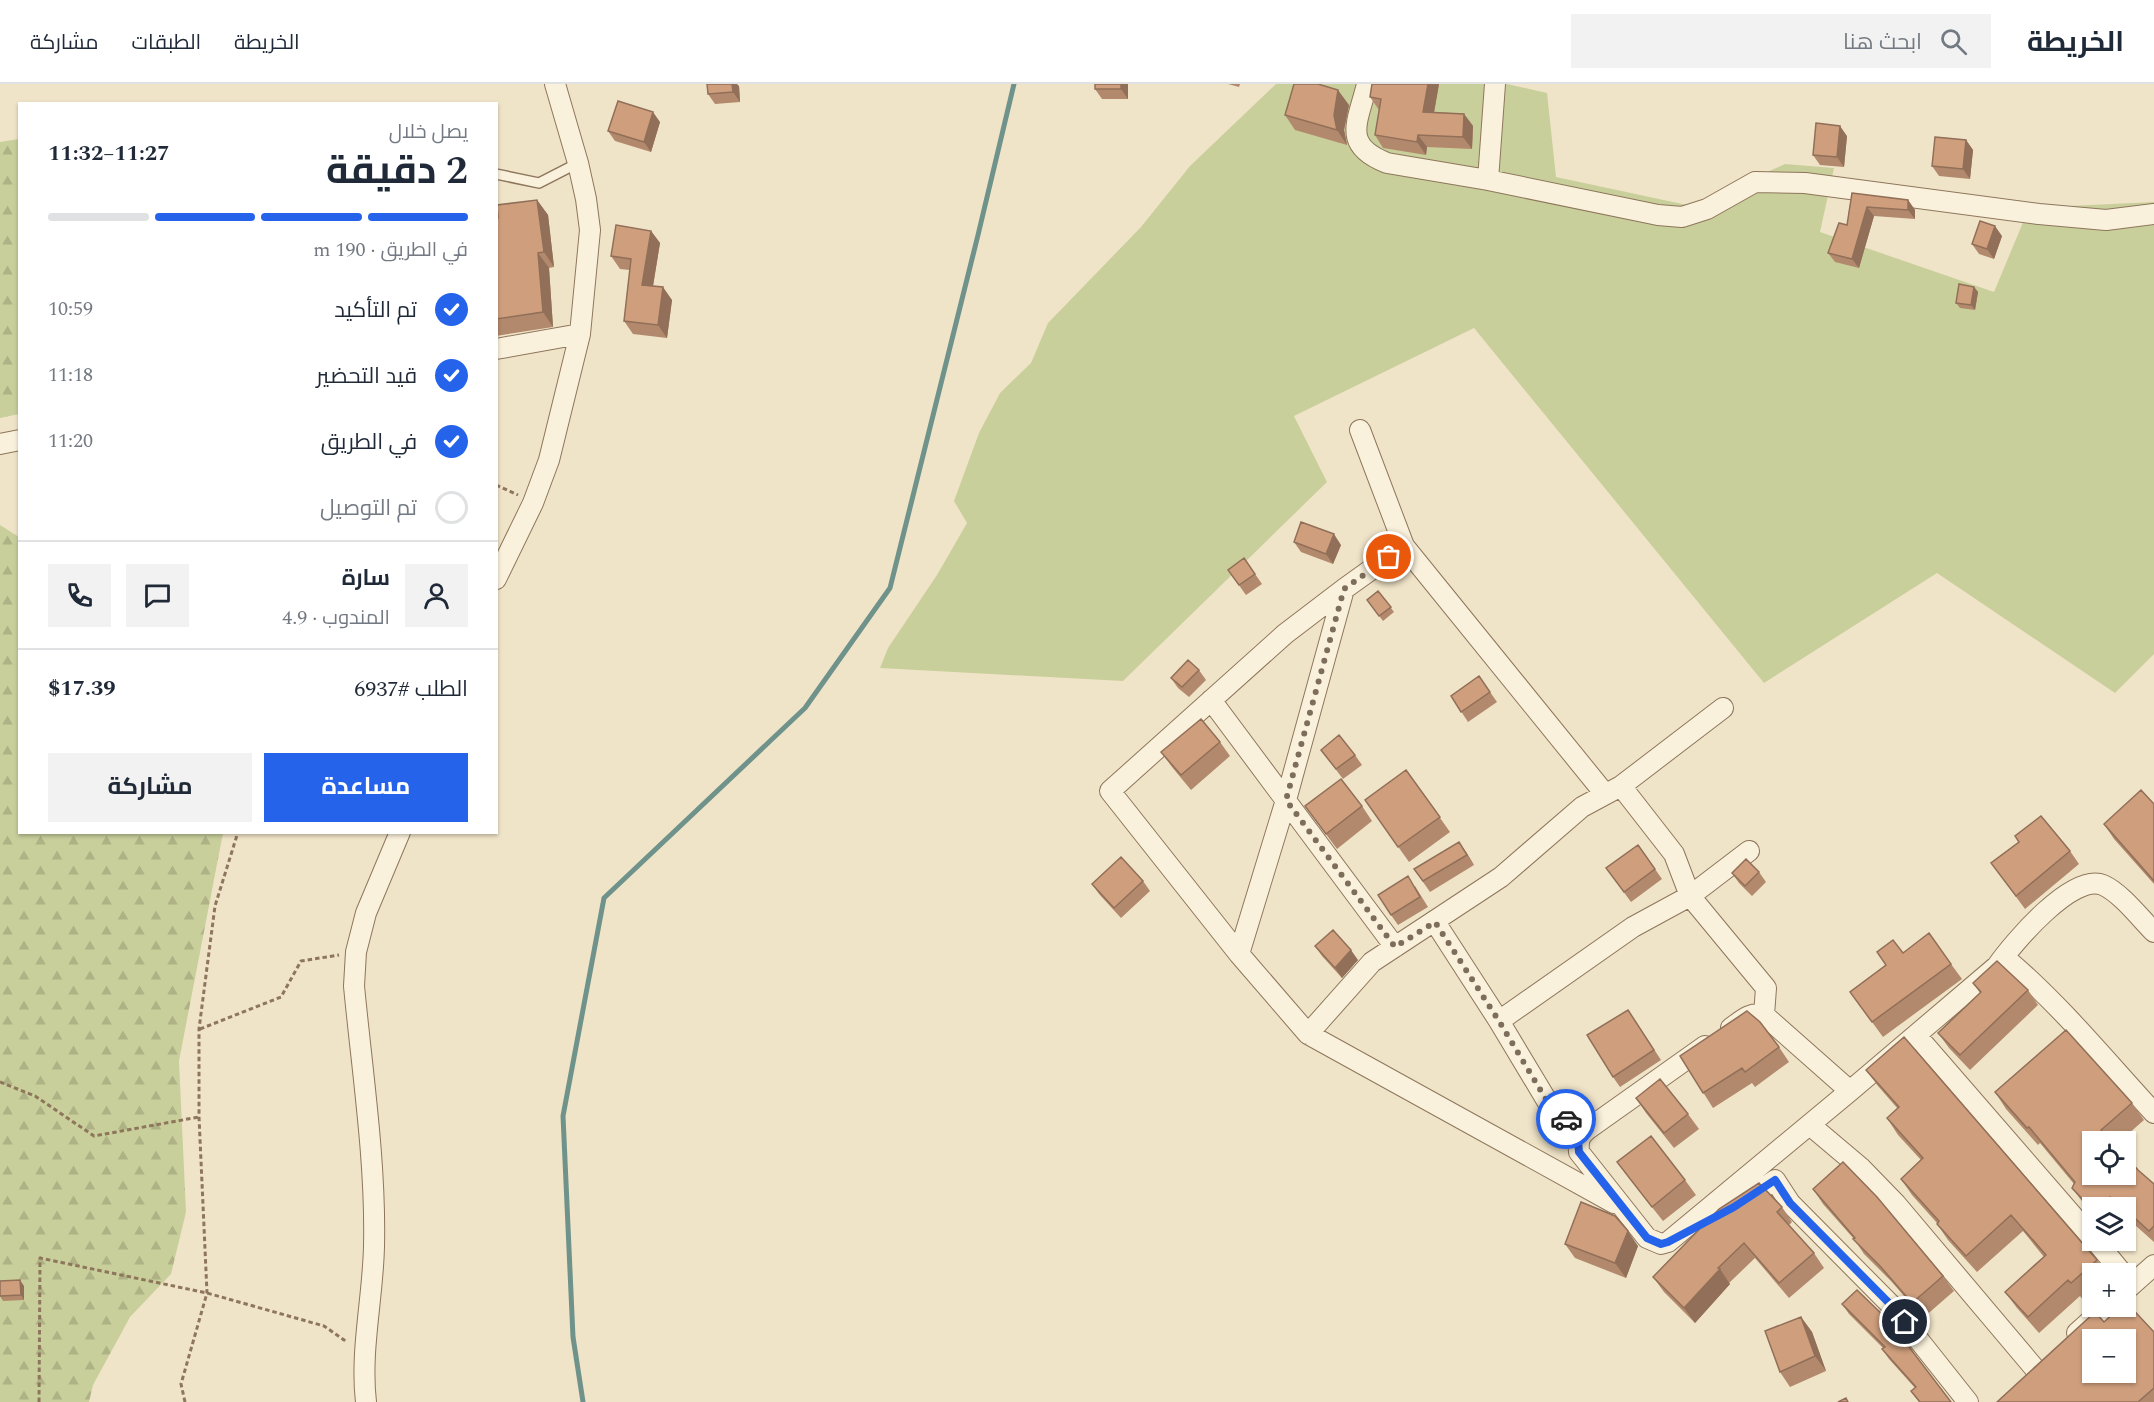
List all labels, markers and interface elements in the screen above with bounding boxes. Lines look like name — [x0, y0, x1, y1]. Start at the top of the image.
search box — [1571, 14, 1991, 68]
text: الخريطة — [2027, 21, 2124, 64]
icon: search — [1937, 25, 1970, 58]
text: ابحث هنا — [1843, 26, 1922, 59]
text: مشاركة — [30, 27, 99, 59]
text: الطبقات — [132, 27, 201, 59]
text: الخريطة — [234, 27, 300, 59]
text: يصل خلال — [389, 117, 468, 147]
text: 11:27–11:32 — [48, 137, 170, 170]
text: 2 دقيقة — [326, 142, 468, 201]
text: في الطريق · 190 m — [313, 235, 468, 265]
icon: check — [435, 293, 468, 326]
text: 10:59 — [48, 294, 93, 324]
text: تم التأكيد — [334, 294, 417, 327]
icon: check — [435, 359, 468, 392]
text: 11:18 — [48, 360, 93, 390]
text: قيد التحضير — [316, 360, 417, 393]
icon: check — [435, 425, 468, 458]
text: 11:20 — [48, 426, 93, 456]
text: في الطريق — [321, 426, 417, 459]
text: تم التوصيل — [320, 492, 417, 525]
pin — [1363, 531, 1414, 582]
icon: bag — [1372, 540, 1405, 573]
text: سارة — [342, 562, 390, 595]
button: phone — [48, 564, 111, 627]
button: chat — [126, 564, 189, 627]
button: person — [405, 564, 468, 627]
text: المندوب · 4.9 — [282, 603, 390, 633]
text: $17.39 — [48, 672, 116, 705]
text: الطلب #6937 — [354, 673, 468, 706]
button: مشاركة — [48, 753, 252, 822]
button: مساعدة — [264, 753, 468, 822]
courier — [1536, 1089, 1596, 1149]
icon: car — [1550, 1103, 1583, 1136]
map controls — [2082, 1131, 2136, 1383]
button: locate — [2082, 1131, 2136, 1185]
button: layers — [2082, 1197, 2136, 1251]
button: + — [2082, 1263, 2136, 1317]
pin — [1879, 1296, 1930, 1347]
icon: home — [1888, 1305, 1921, 1338]
button: − — [2082, 1329, 2136, 1383]

